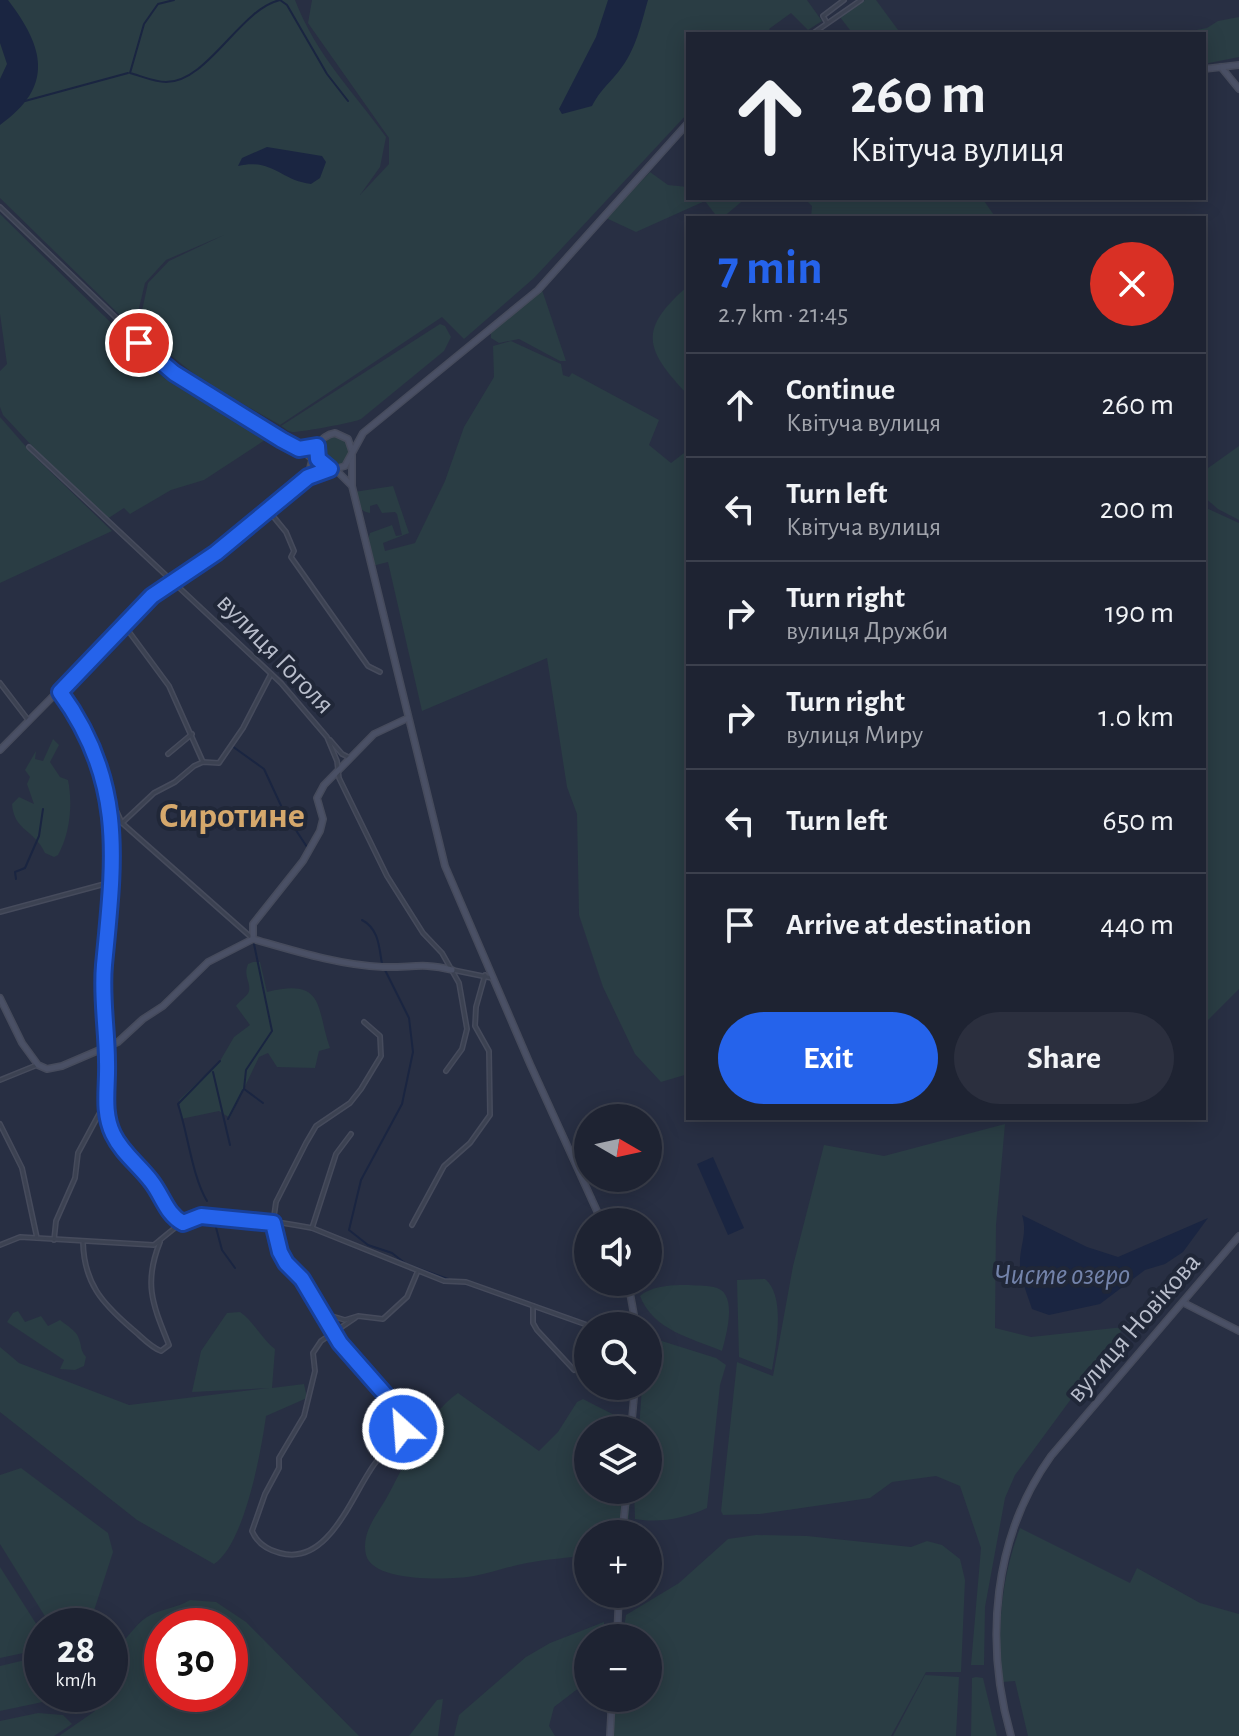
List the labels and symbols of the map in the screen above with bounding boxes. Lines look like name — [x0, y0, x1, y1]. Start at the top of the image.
pin — [105, 309, 173, 377]
street label: вулиця Гоголя — [211, 588, 339, 720]
district label: Сиротине — [159, 798, 305, 834]
north arrow — [574, 1104, 662, 1192]
street label: вулиця Новікова — [1062, 1248, 1206, 1408]
water label: Чисте озеро — [994, 1260, 1130, 1290]
position arrow — [361, 1387, 445, 1471]
speed limit sign: 30 — [144, 1608, 248, 1712]

